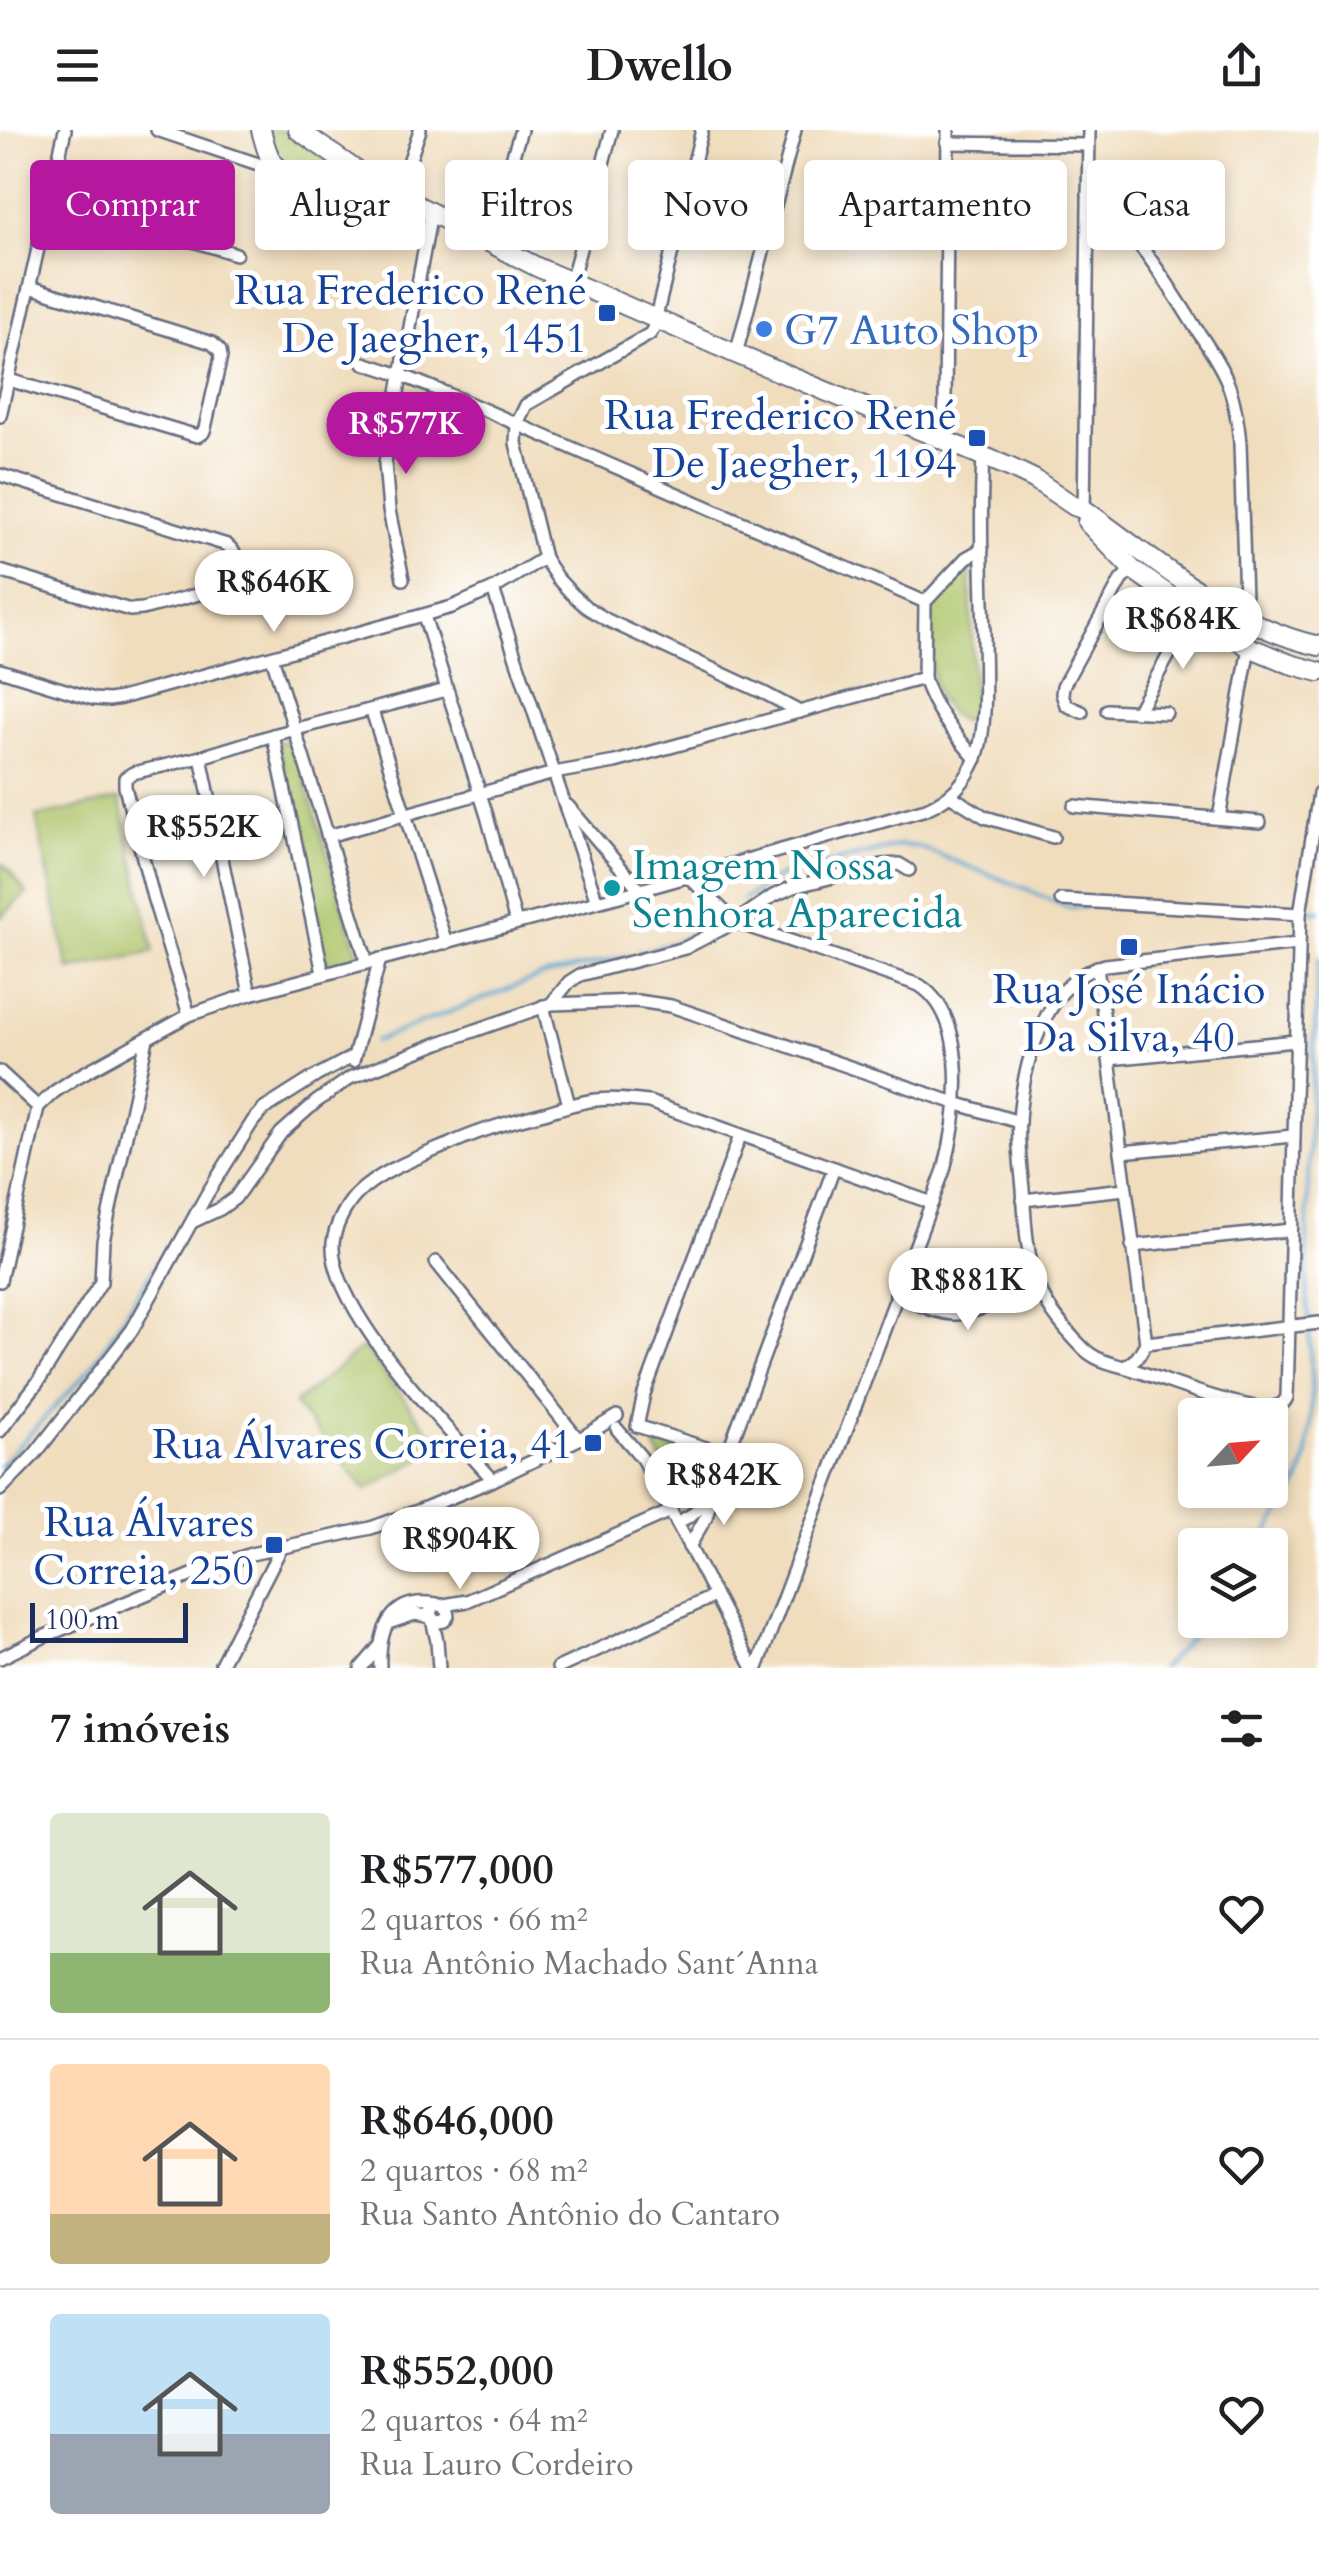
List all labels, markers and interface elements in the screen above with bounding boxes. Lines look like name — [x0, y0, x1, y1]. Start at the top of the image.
text: Dwello — [586, 35, 733, 96]
icon: menu — [50, 38, 105, 93]
icon: share — [1214, 38, 1269, 93]
chip: Comprar — [30, 160, 235, 250]
chip: Alugar — [255, 160, 425, 250]
chip: Filtros — [445, 160, 608, 250]
chip: Novo — [628, 160, 784, 250]
chip: Apartamento — [804, 160, 1067, 250]
chip: Casa — [1087, 160, 1225, 250]
place label: Rua Frederico René De Jaegher, 1451 — [234, 262, 587, 367]
marker: Rua Frederico René De Jaegher, 1451 — [596, 302, 618, 324]
place label: G7 Auto Shop — [784, 302, 1039, 359]
marker: G7 Auto Shop — [753, 318, 775, 340]
place label: Rua Frederico René De Jaegher, 1194 — [604, 387, 957, 492]
pin: R$577K — [325, 392, 487, 477]
text: R$577K — [348, 402, 464, 446]
marker: Rua Frederico René De Jaegher, 1194 — [966, 427, 988, 449]
pin: R$646K — [193, 550, 355, 635]
text: R$646K — [216, 560, 332, 604]
pin: R$684K — [1102, 587, 1264, 672]
text: R$684K — [1125, 597, 1241, 641]
pin: R$552K — [123, 795, 285, 880]
text: R$552K — [146, 805, 262, 849]
place label: Imagem Nossa Senhora Aparecida — [632, 837, 963, 942]
marker: Imagem Nossa Senhora Aparecida — [601, 877, 623, 899]
marker: Rua José Inácio Da Silva, 40 — [1118, 936, 1140, 958]
place label: Rua José Inácio Da Silva, 40 — [993, 961, 1265, 1066]
pin: R$881K — [887, 1248, 1049, 1333]
text: R$881K — [910, 1258, 1026, 1302]
north arrow — [1178, 1398, 1288, 1508]
map controls — [1178, 1398, 1288, 1638]
place label: Rua Álvares Correia, 41 — [152, 1416, 573, 1473]
marker: Rua Álvares Correia, 41 — [582, 1432, 604, 1454]
pin: R$842K — [643, 1443, 805, 1528]
text: R$842K — [666, 1453, 782, 1497]
place label: Rua Álvares Correia, 250 — [33, 1494, 254, 1599]
pin: R$904K — [379, 1507, 541, 1592]
text: R$904K — [402, 1517, 518, 1561]
button: layers — [1178, 1528, 1288, 1638]
marker: Rua Álvares Correia, 250 — [263, 1534, 285, 1556]
scale bar — [30, 1598, 188, 1642]
text: 100 m — [45, 1601, 119, 1639]
text: 7 imóveis — [50, 1700, 230, 1757]
icon: filters — [1214, 1701, 1269, 1756]
text: R$577,000 — [360, 1841, 554, 1898]
icon: home — [130, 1853, 250, 1973]
icon: heart — [1214, 1886, 1269, 1941]
text: 2 quartos · 66 m² — [360, 1898, 588, 1942]
text: Rua Antônio Machado Sant´Anna — [360, 1942, 819, 1986]
text: R$646,000 — [360, 2092, 554, 2149]
icon: home — [130, 2104, 250, 2224]
icon: heart — [1214, 2137, 1269, 2192]
text: 2 quartos · 68 m² — [360, 2149, 588, 2193]
text: Rua Santo Antônio do Cantaro — [360, 2193, 780, 2237]
text: R$552,000 — [360, 2342, 554, 2399]
icon: home — [130, 2354, 250, 2474]
icon: heart — [1214, 2387, 1269, 2442]
text: 2 quartos · 64 m² — [360, 2399, 588, 2443]
text: Rua Lauro Cordeiro — [360, 2443, 633, 2487]

